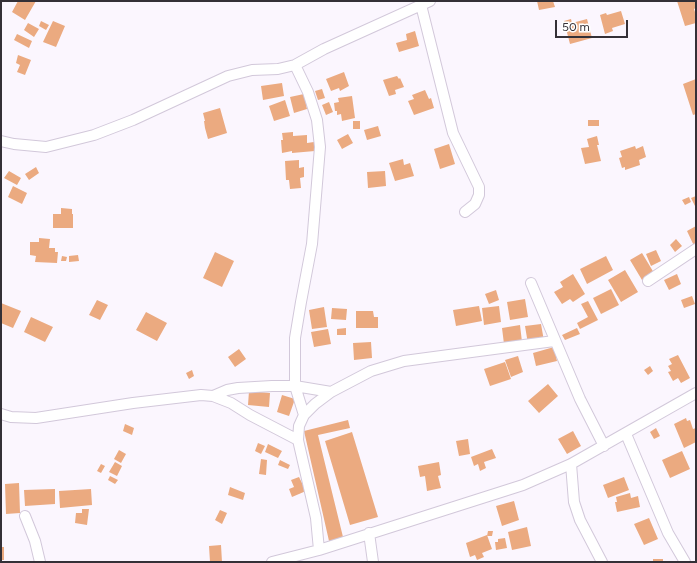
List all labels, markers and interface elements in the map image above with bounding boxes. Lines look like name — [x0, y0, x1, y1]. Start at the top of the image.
scale bar — [557, 12, 630, 38]
text: 50 m — [562, 20, 590, 34]

